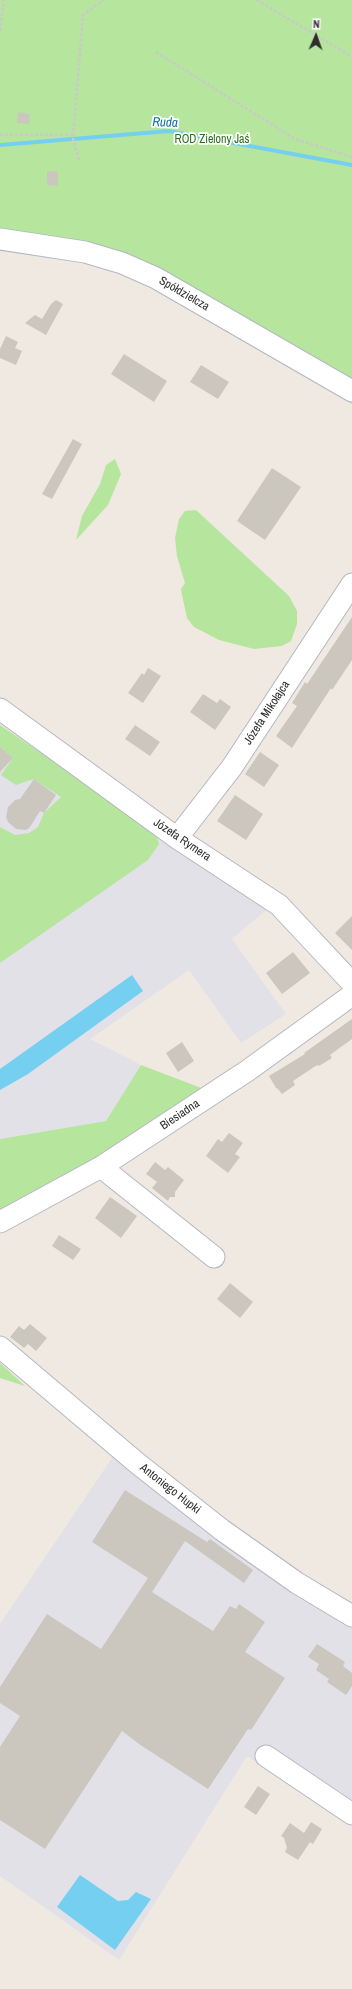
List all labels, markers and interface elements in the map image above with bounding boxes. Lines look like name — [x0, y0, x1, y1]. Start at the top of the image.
north arrow — [296, 16, 336, 56]
text: N — [313, 17, 320, 31]
water label: Ruda — [152, 115, 178, 131]
park label: ROD Zielony Jaś — [175, 133, 249, 147]
street label: Spółdzielcza — [156, 274, 212, 314]
street label: Józefa Mikołajca — [241, 678, 293, 748]
street label: Józefa Rymera — [151, 816, 213, 864]
street label: Biesiadna — [158, 1097, 202, 1133]
street label: Antoniego Hupki — [137, 1461, 203, 1517]

